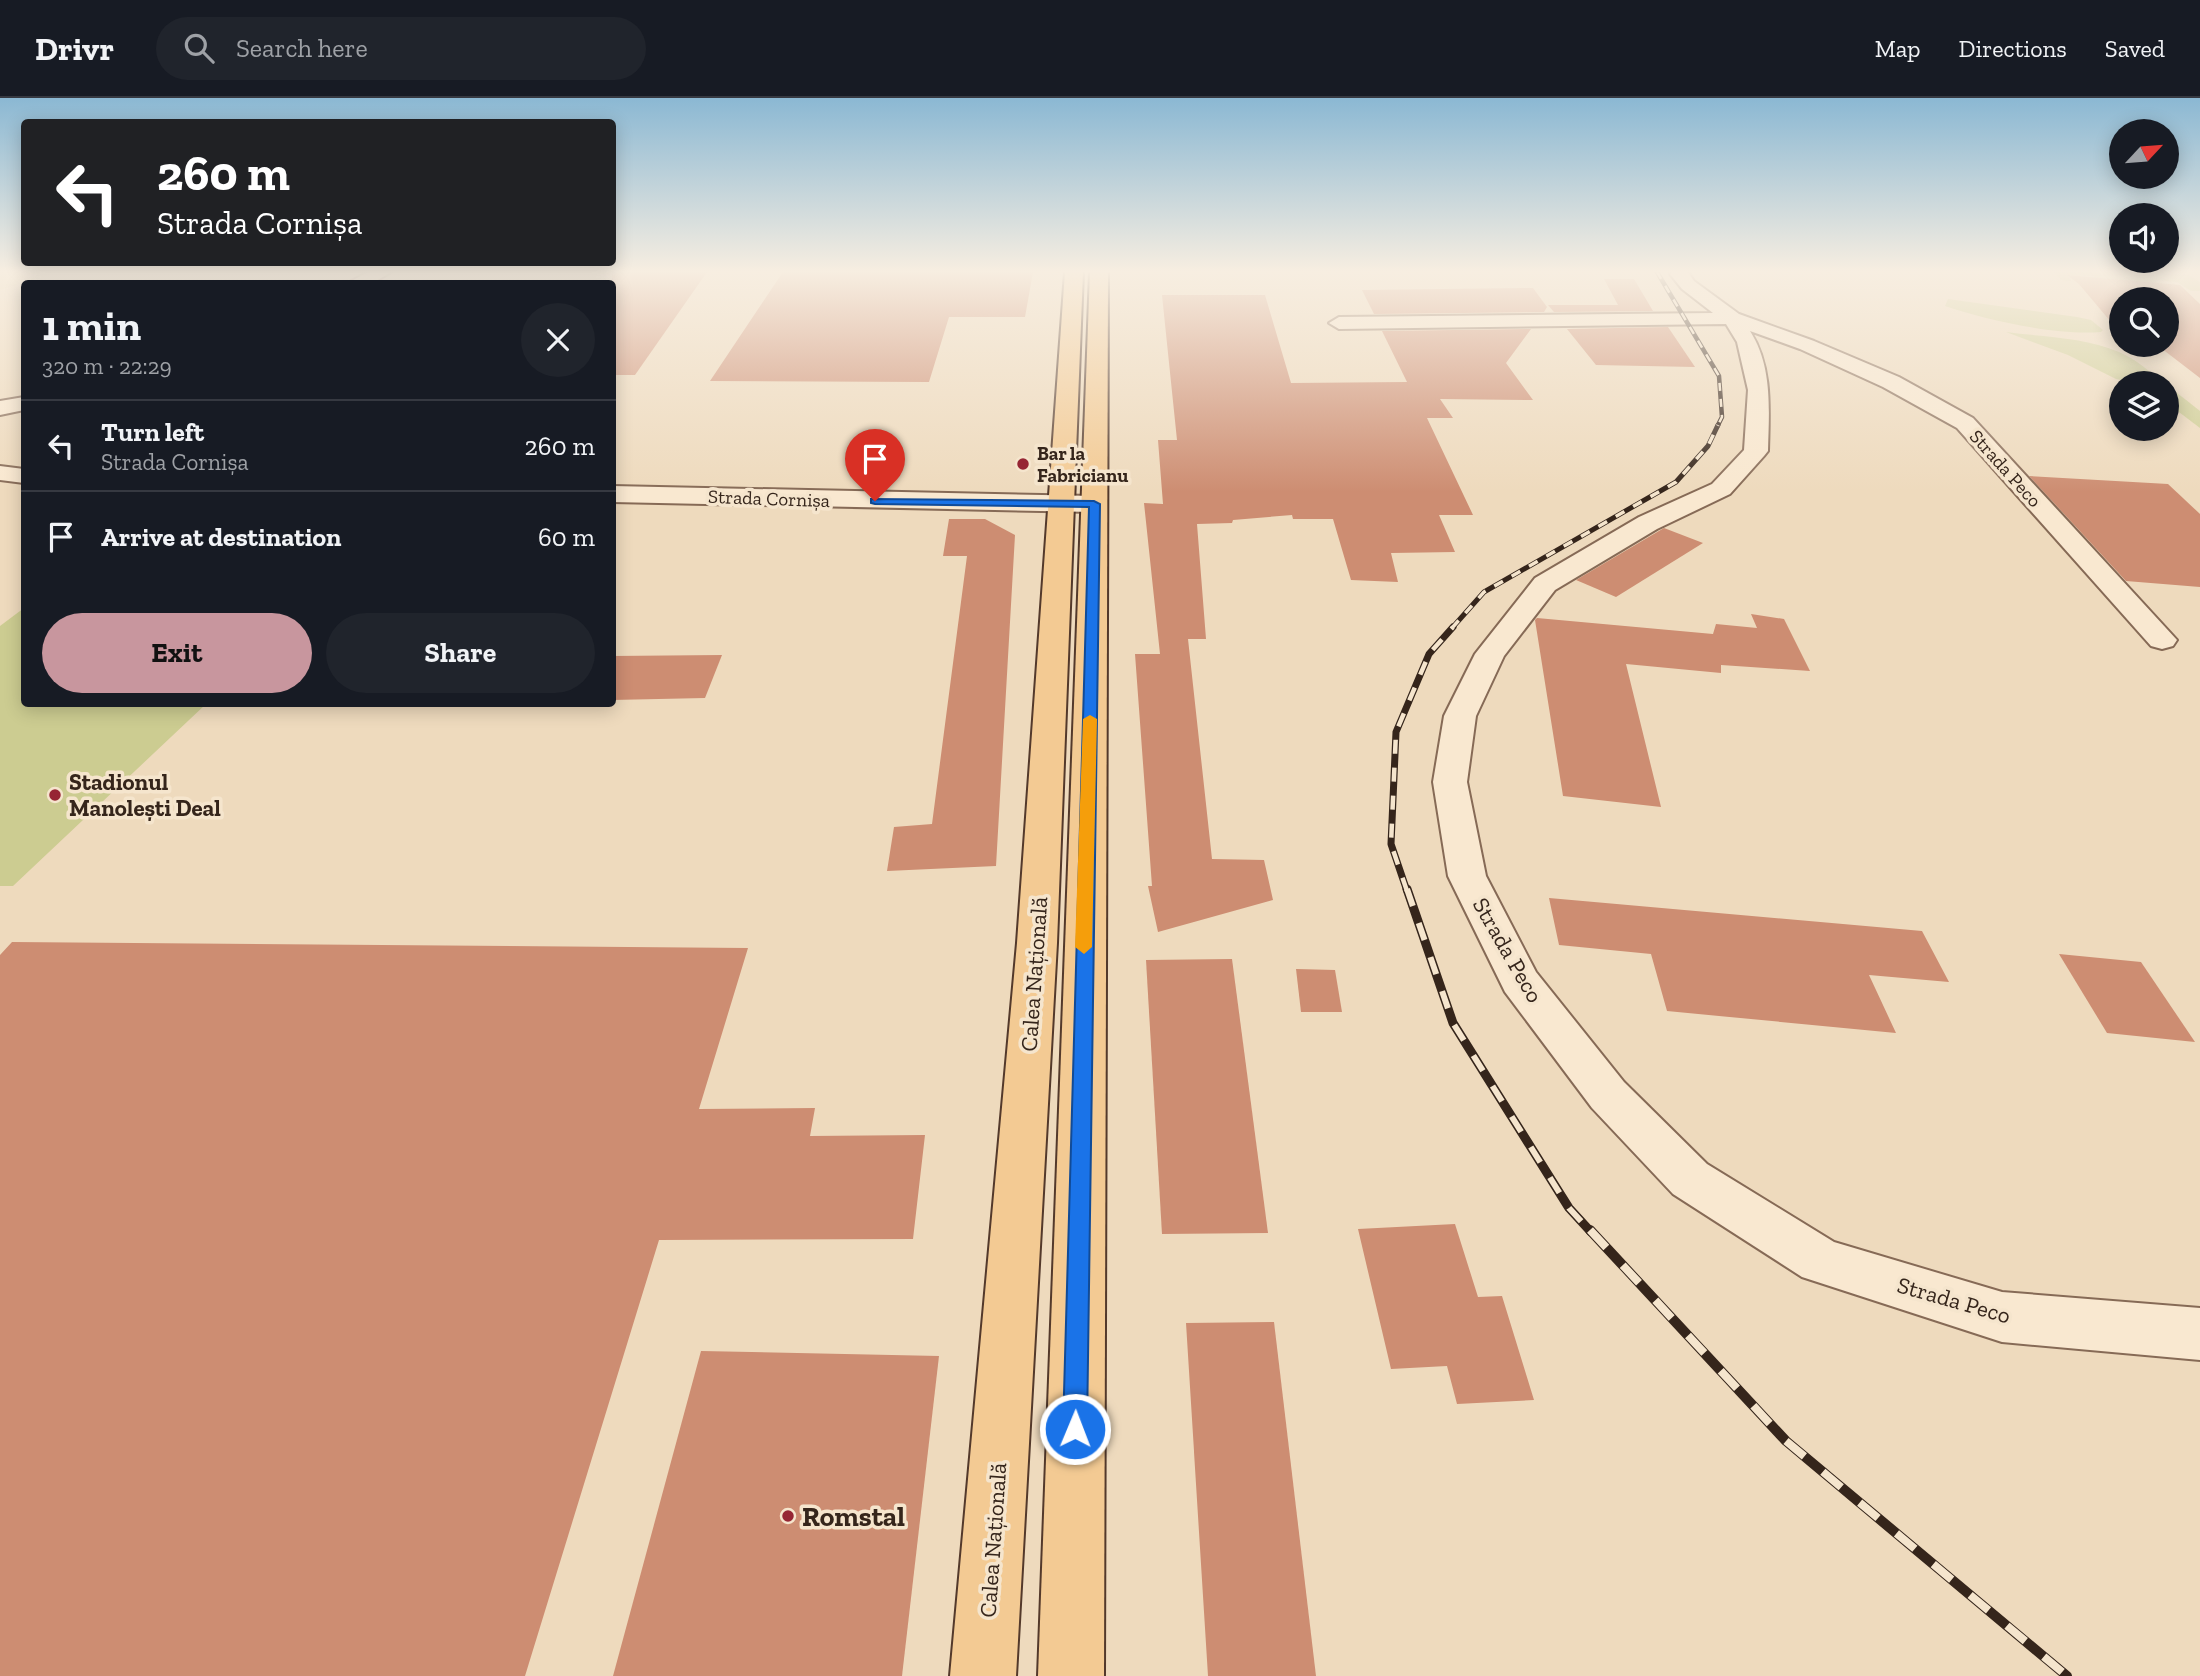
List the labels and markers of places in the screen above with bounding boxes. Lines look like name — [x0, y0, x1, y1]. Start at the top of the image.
pin — [845, 429, 905, 501]
place label: Bar la Fabricianu — [1037, 442, 1128, 487]
marker: Bar la Fabricianu — [1015, 456, 1031, 472]
place label: Stadionul Manolești Deal — [69, 768, 221, 822]
marker: Stadionul Manolești Deal — [47, 787, 63, 803]
place label: Romstal — [802, 1500, 905, 1533]
marker: Romstal — [780, 1508, 796, 1524]

